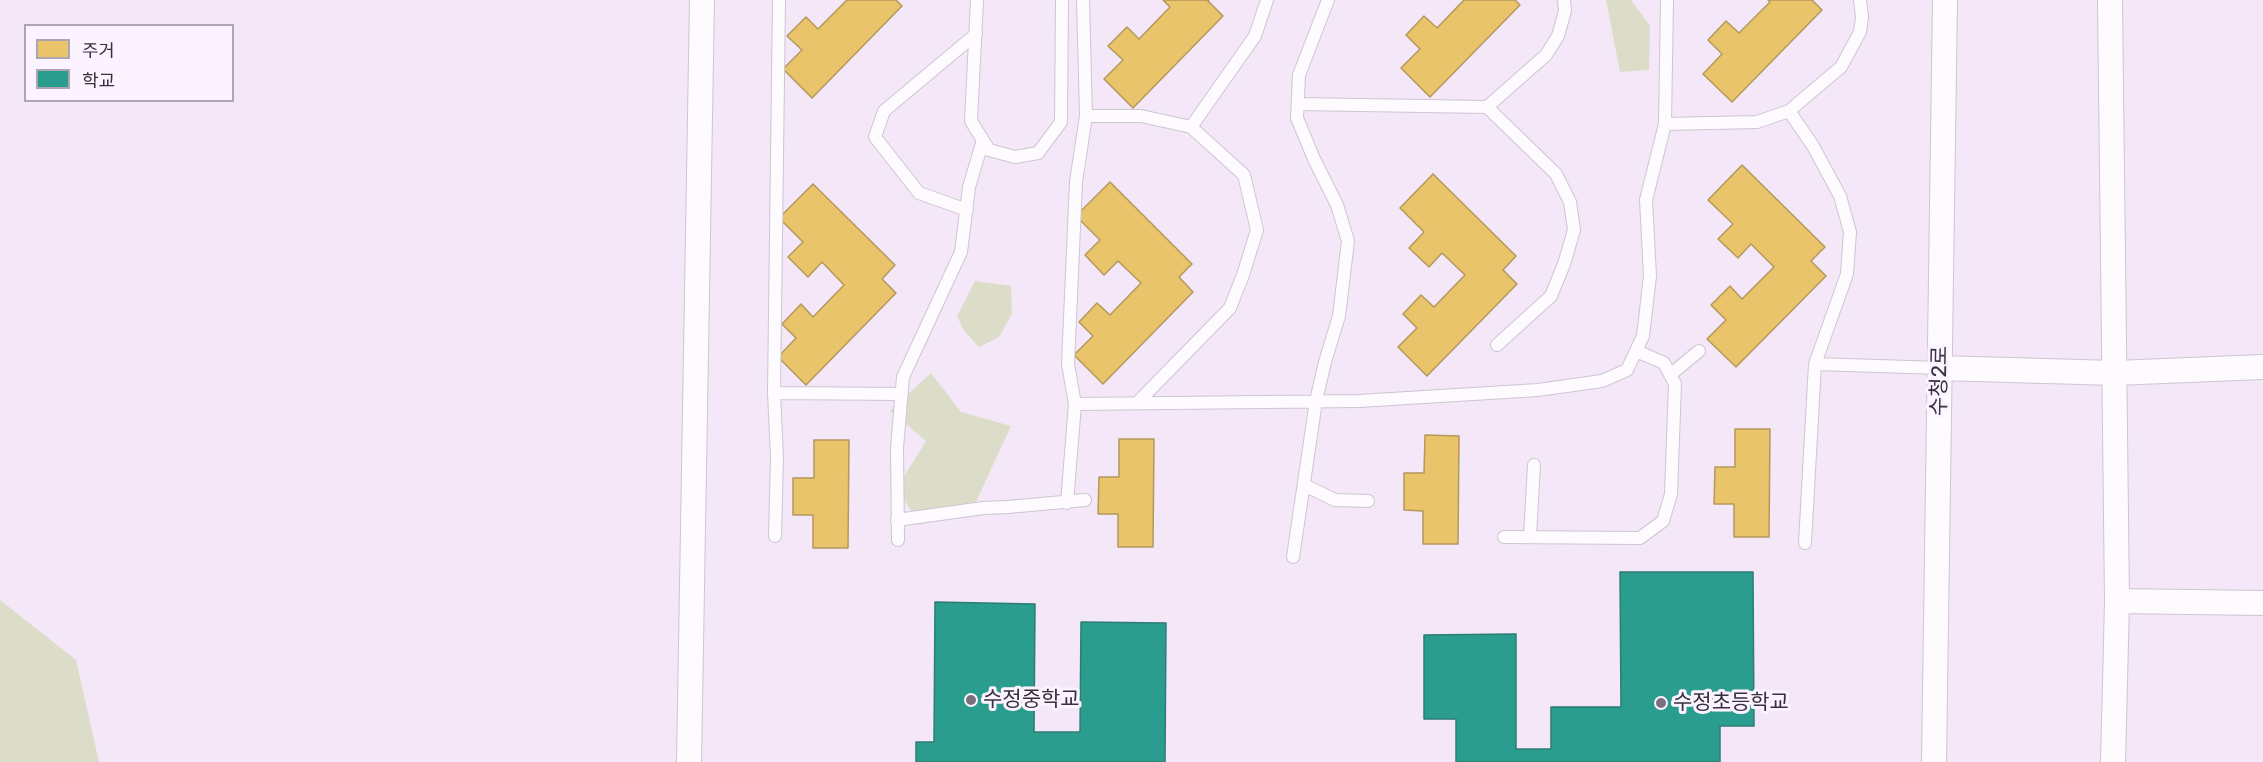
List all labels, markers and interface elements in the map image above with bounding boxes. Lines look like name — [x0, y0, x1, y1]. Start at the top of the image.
legend — [24, 24, 234, 102]
text: 주거 — [82, 40, 115, 62]
text: 학교 — [82, 70, 115, 92]
street label: 수청2로 — [1927, 346, 1953, 416]
place label: 수정중학교 — [983, 687, 1080, 713]
place label: 수정초등학교 — [1673, 690, 1789, 716]
marker: 수정중학교 — [964, 693, 978, 707]
marker: 수정초등학교 — [1654, 696, 1668, 710]

